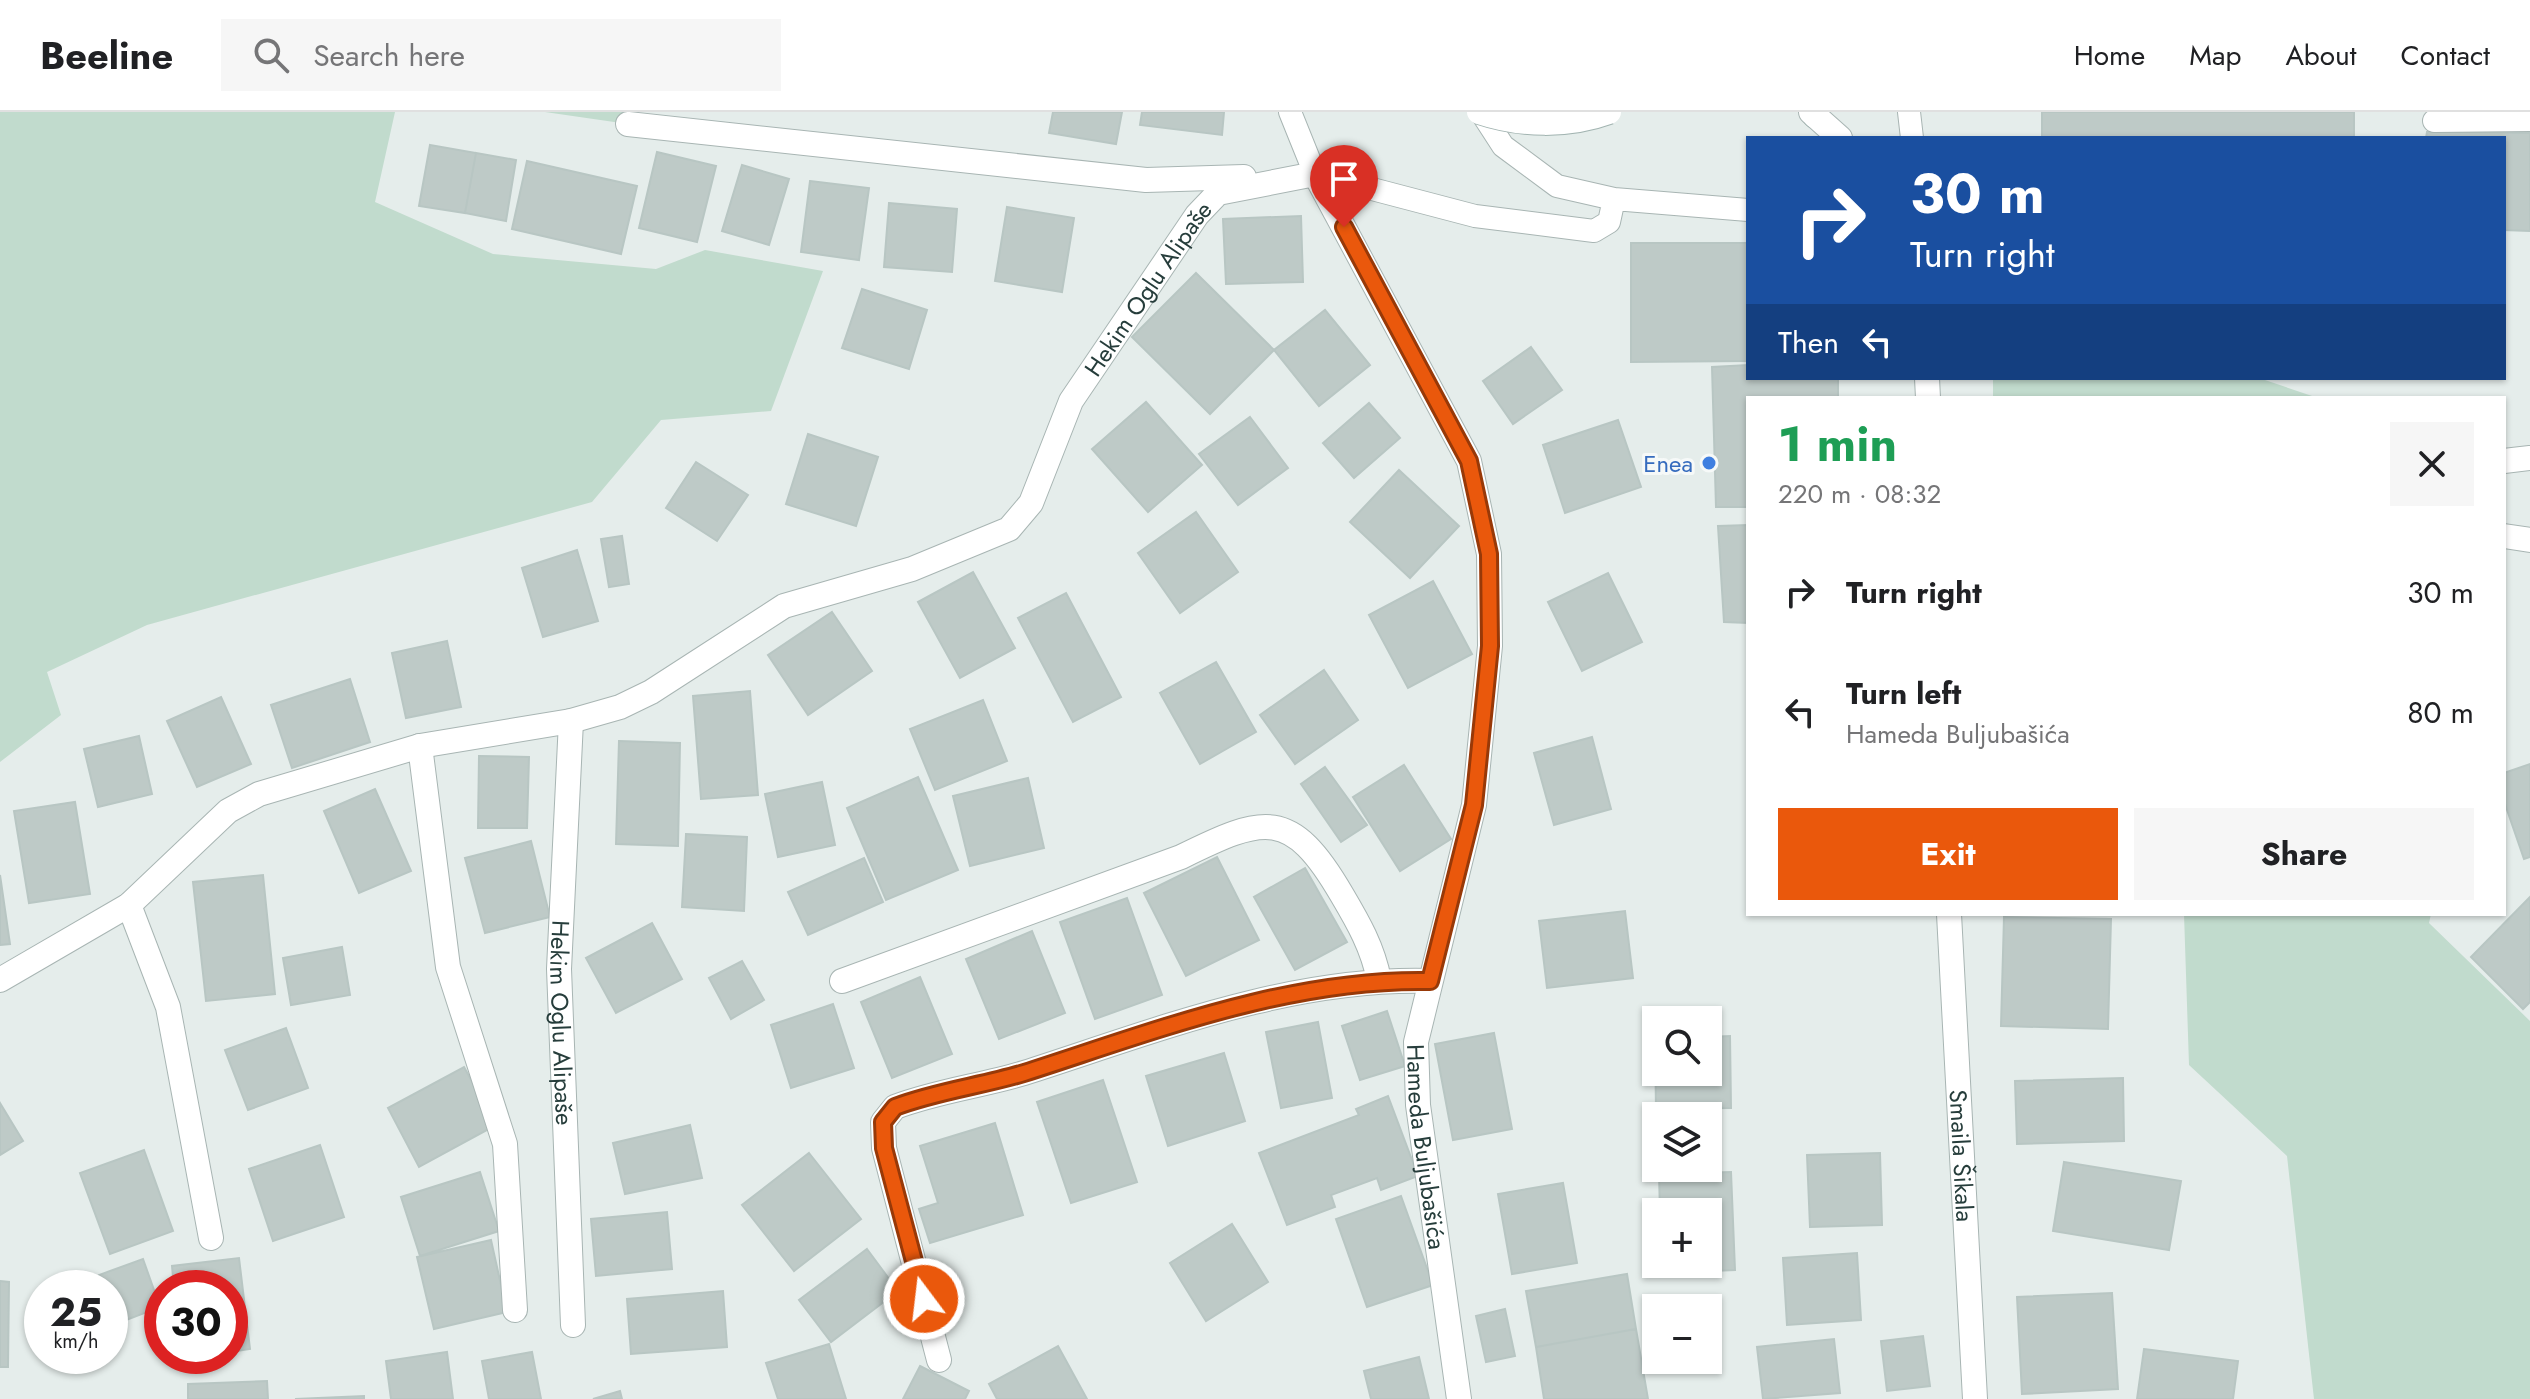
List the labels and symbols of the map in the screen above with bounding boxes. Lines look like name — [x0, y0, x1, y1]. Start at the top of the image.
pin — [1310, 145, 1378, 227]
street label: Hekim Oglu Alipaše — [1075, 193, 1219, 383]
place label: Enea — [1643, 446, 1693, 481]
marker: Enea — [1700, 454, 1718, 472]
street label: Hekim Oglu Alipaše — [541, 919, 583, 1126]
street label: Hameda Buljubašića — [1399, 1043, 1455, 1252]
street label: Smaila Šikala — [1941, 1089, 1983, 1223]
position arrow — [882, 1257, 966, 1341]
speed limit sign: 30 — [144, 1270, 248, 1374]

